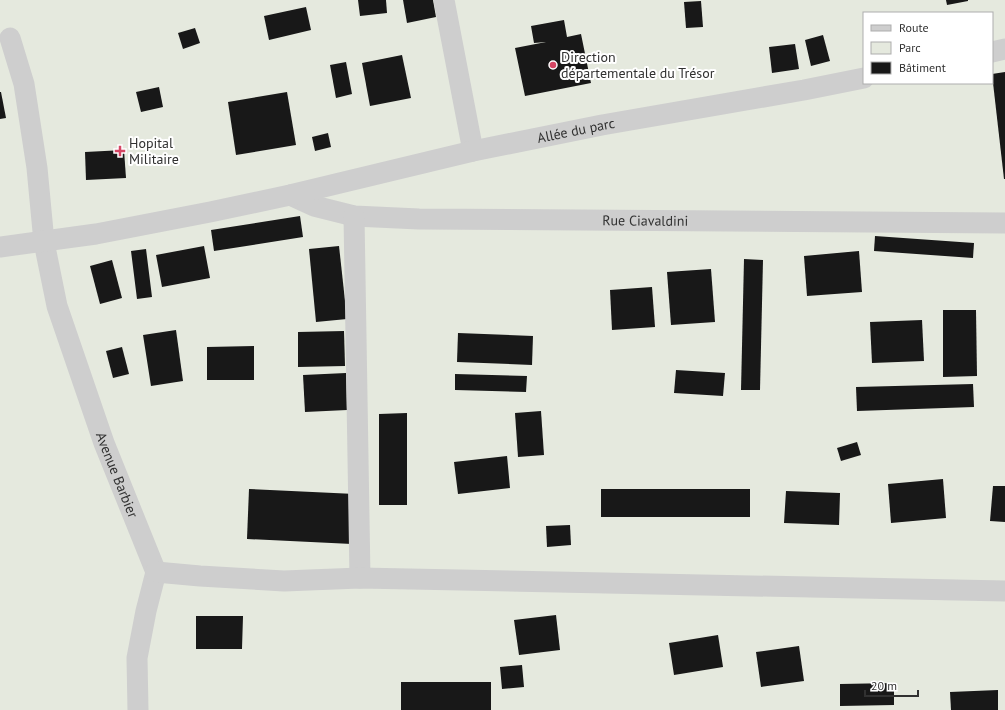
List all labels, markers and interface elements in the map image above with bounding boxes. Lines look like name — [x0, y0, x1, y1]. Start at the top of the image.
legend — [863, 12, 993, 84]
text: Route — [899, 20, 929, 35]
text: Parc — [899, 40, 921, 55]
place label: Direction départementale du Trésor — [561, 48, 715, 82]
marker: Direction départementale du Trésor — [548, 60, 558, 70]
text: Bâtiment — [899, 60, 946, 75]
street label: Allée du parc — [536, 114, 616, 147]
place label: Hopital Militaire — [129, 134, 179, 168]
marker: Hopital Militaire — [114, 145, 126, 157]
street label: Rue Ciavaldini — [602, 211, 688, 230]
street label: Avenue Barbier — [92, 430, 142, 521]
scale bar — [865, 672, 918, 698]
text: 20 m — [871, 678, 897, 693]

